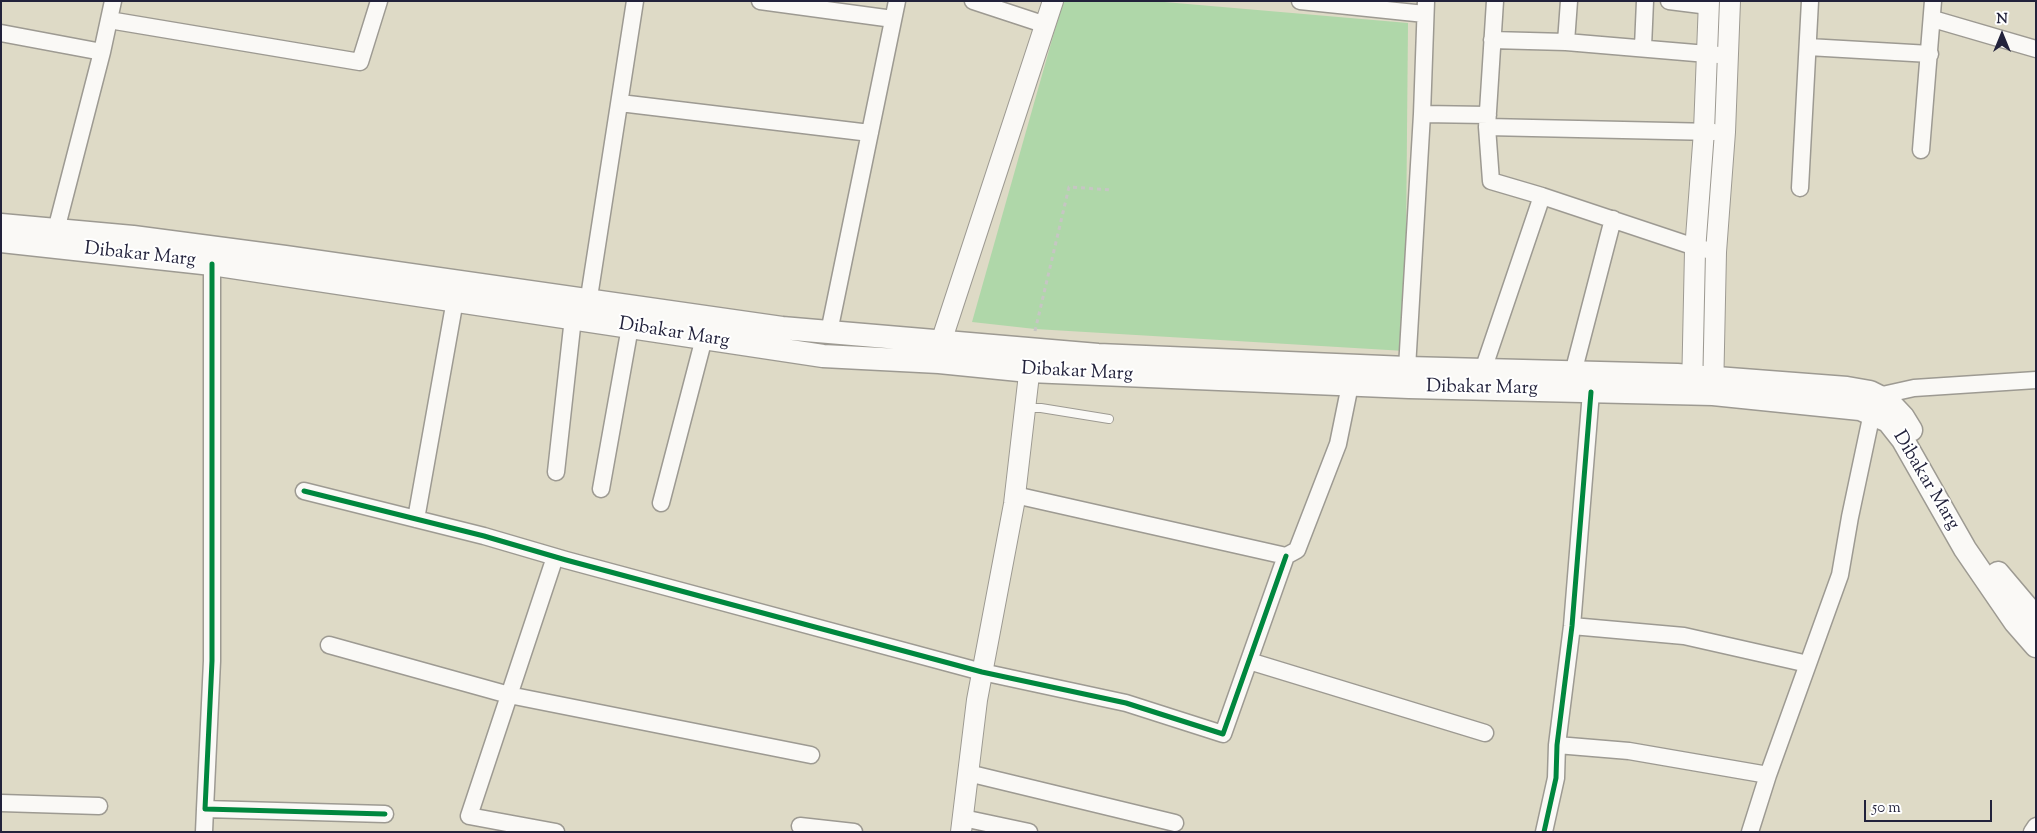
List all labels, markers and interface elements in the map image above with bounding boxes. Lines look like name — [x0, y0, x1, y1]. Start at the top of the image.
north arrow — [1977, 10, 2027, 60]
text: N — [1996, 10, 2008, 30]
street label: Dibakar Marg — [83, 239, 197, 273]
street label: Dibakar Marg — [617, 314, 731, 354]
street label: Dibakar Marg — [1021, 359, 1133, 387]
street label: Dibakar Marg — [1426, 377, 1538, 401]
street label: Dibakar Marg — [1886, 427, 1964, 535]
scale bar — [1867, 790, 1994, 822]
text: 50 m — [1872, 798, 1901, 819]

